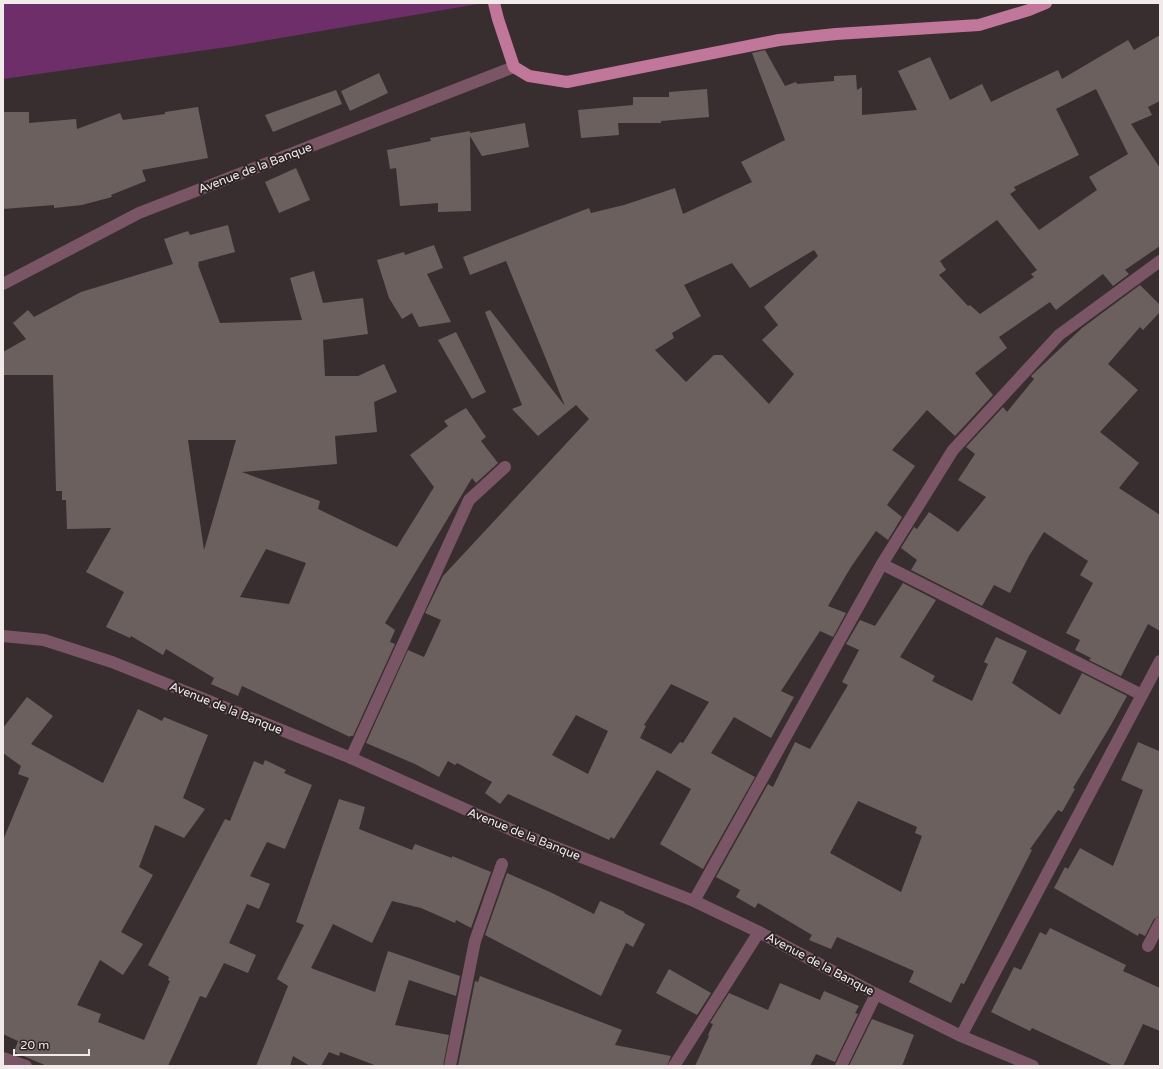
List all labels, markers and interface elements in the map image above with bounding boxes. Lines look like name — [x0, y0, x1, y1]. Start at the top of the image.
street label: Avenue de la Banque — [196, 140, 314, 196]
street label: Avenue de la Banque — [168, 679, 285, 737]
street label: Avenue de la Banque — [466, 805, 583, 863]
street label: Avenue de la Banque — [764, 930, 877, 999]
scale bar — [14, 1031, 89, 1057]
text: 20 m — [20, 1038, 49, 1052]

